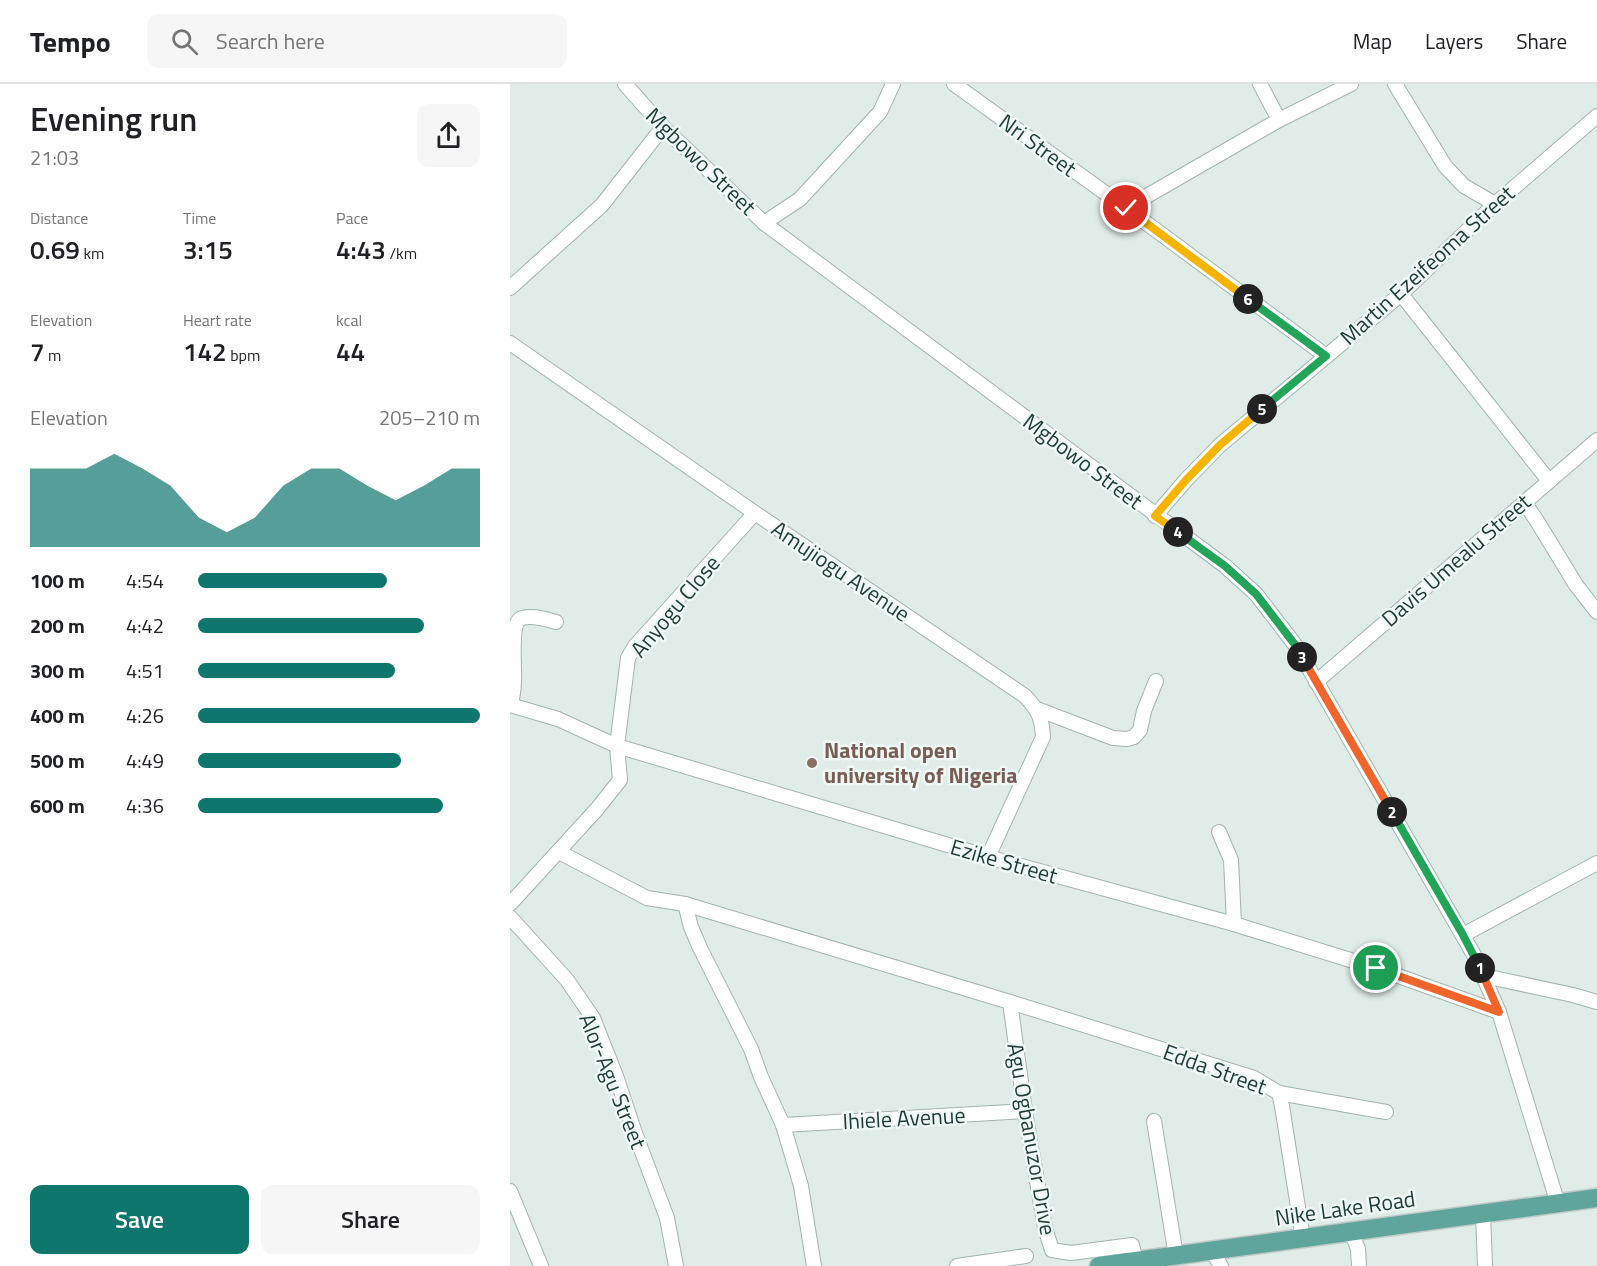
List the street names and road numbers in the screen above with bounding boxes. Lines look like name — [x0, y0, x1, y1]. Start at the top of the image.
street label: Mgbowo Street — [638, 99, 764, 223]
street label: Nri Street — [992, 105, 1084, 185]
street label: Martin Ezeifeoma Street — [1332, 177, 1522, 353]
street label: Mgbowo Street — [1016, 405, 1150, 518]
street label: Davis Umealu Street — [1374, 485, 1539, 635]
street label: Amujiogu Avenue — [765, 512, 917, 630]
street label: Anyogu Close — [622, 547, 728, 665]
street label: Ezike Street — [946, 830, 1062, 893]
street label: Alor-Agu Street — [570, 1008, 656, 1154]
street label: Edda Street — [1159, 1035, 1272, 1104]
street label: Agu Ogbanuzor Drive — [998, 1040, 1066, 1238]
street label: Ihiele Avenue — [842, 1098, 966, 1138]
street label: Nike Lake Road — [1273, 1181, 1417, 1235]

